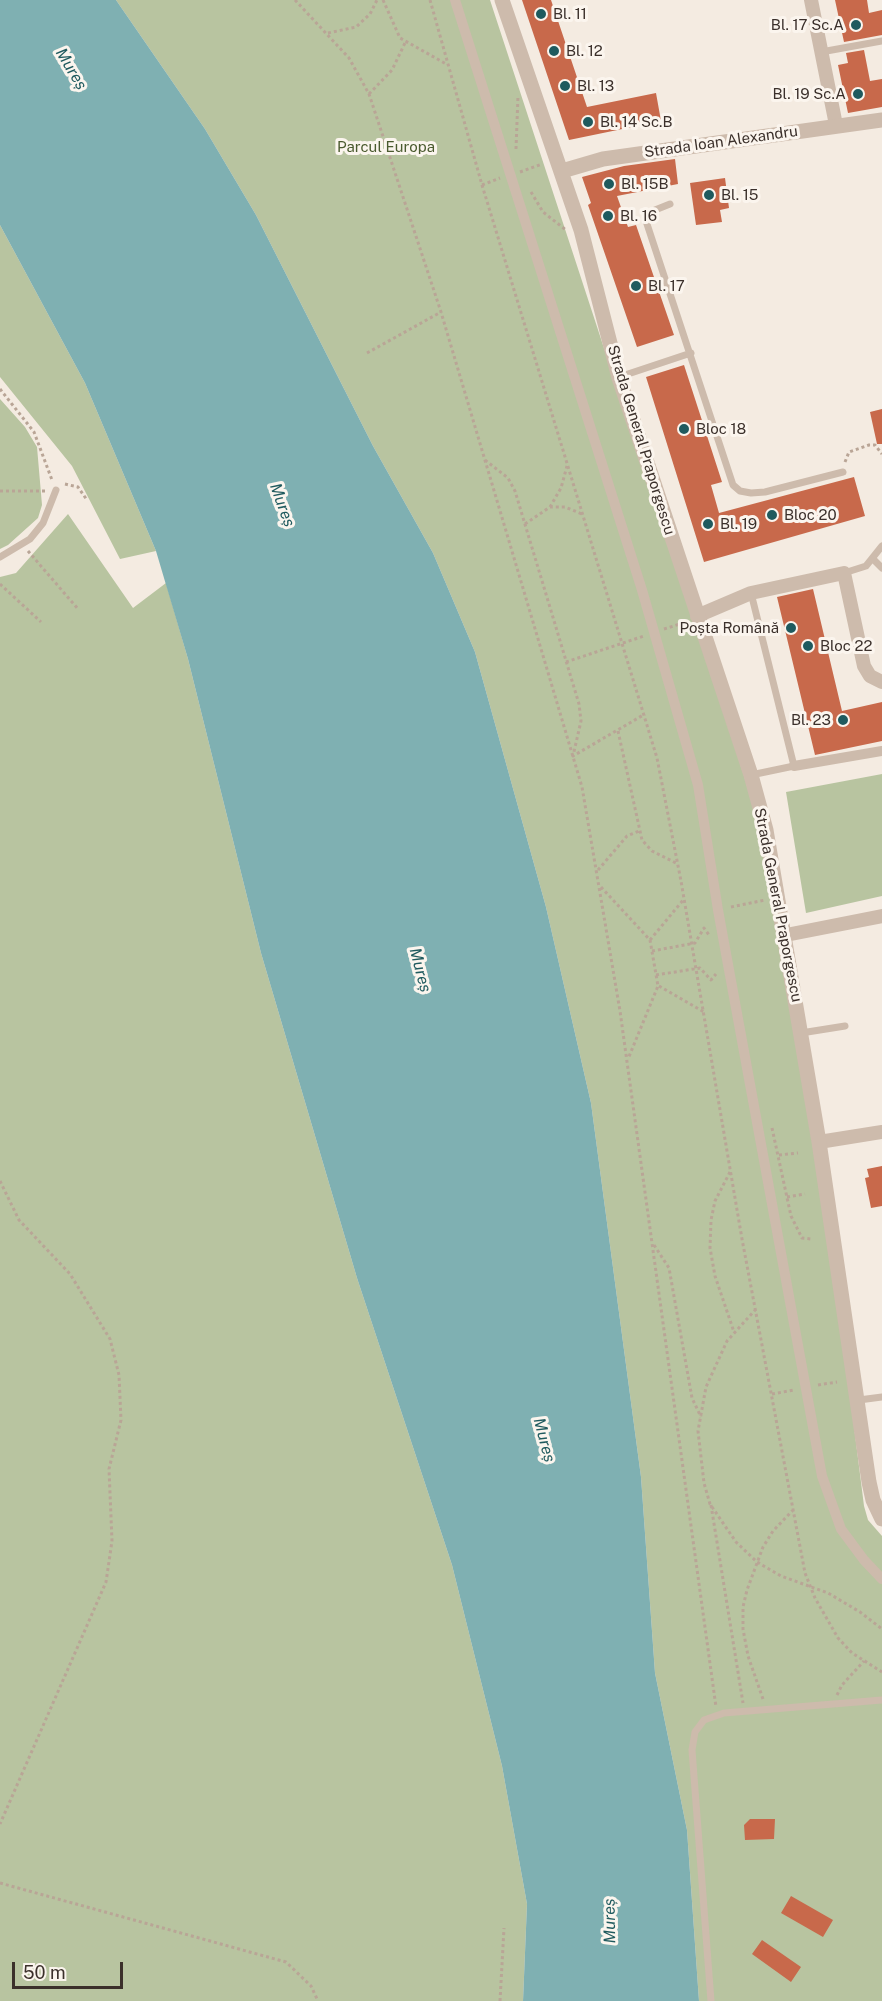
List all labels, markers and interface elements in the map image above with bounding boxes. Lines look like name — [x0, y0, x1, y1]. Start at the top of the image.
place label: Bl. 11 — [553, 5, 587, 23]
marker: Bl. 11 — [534, 7, 548, 21]
place label: Bl. 17 Sc.A — [771, 16, 844, 34]
marker: Bl. 17 Sc.A — [849, 18, 863, 32]
place label: Bl. 12 — [566, 42, 603, 60]
marker: Bl. 12 — [547, 44, 561, 58]
water label: Mureș — [51, 45, 91, 93]
place label: Bl. 13 — [577, 77, 614, 95]
marker: Bl. 13 — [558, 79, 572, 93]
place label: Bl. 19 Sc.A — [772, 85, 846, 103]
marker: Bl. 19 Sc.A — [851, 87, 865, 101]
place label: Bl. 14 Sc.B — [600, 113, 673, 131]
marker: Bl. 14 Sc.B — [581, 115, 595, 129]
street label: Strada Ioan Alexandru — [643, 122, 799, 162]
park label: Parcul Europa — [337, 138, 435, 156]
place label: Bl. 15B — [621, 175, 668, 193]
marker: Bl. 15B — [602, 177, 616, 191]
place label: Bl. 15 — [721, 186, 758, 204]
marker: Bl. 15 — [702, 188, 716, 202]
place label: Bl. 16 — [620, 207, 657, 225]
marker: Bl. 16 — [601, 209, 615, 223]
place label: Bl. 17 — [648, 277, 685, 295]
marker: Bl. 17 — [629, 279, 643, 293]
street label: Strada General Praporgescu — [604, 343, 678, 537]
place label: Bloc 18 — [696, 420, 746, 438]
marker: Bloc 18 — [677, 422, 691, 436]
water label: Mureș — [265, 481, 299, 529]
place label: Bloc 20 — [784, 506, 837, 524]
marker: Bloc 20 — [765, 508, 779, 522]
place label: Bl. 19 — [720, 515, 757, 533]
marker: Bl. 19 — [701, 517, 715, 531]
place label: Poșta Română — [679, 619, 779, 637]
marker: Poșta Română — [784, 621, 798, 635]
place label: Bloc 22 — [820, 637, 872, 655]
marker: Bloc 22 — [801, 639, 815, 653]
place label: Bl. 23 — [791, 711, 831, 729]
marker: Bl. 23 — [836, 713, 850, 727]
street label: Strada General Praporgescu — [750, 806, 806, 1004]
water label: Mureș — [405, 946, 435, 994]
water label: Mureș — [529, 1416, 559, 1464]
water label: Mureș — [600, 1898, 620, 1944]
scale bar — [15, 1950, 126, 1988]
text: 50 m — [23, 1962, 66, 1983]

